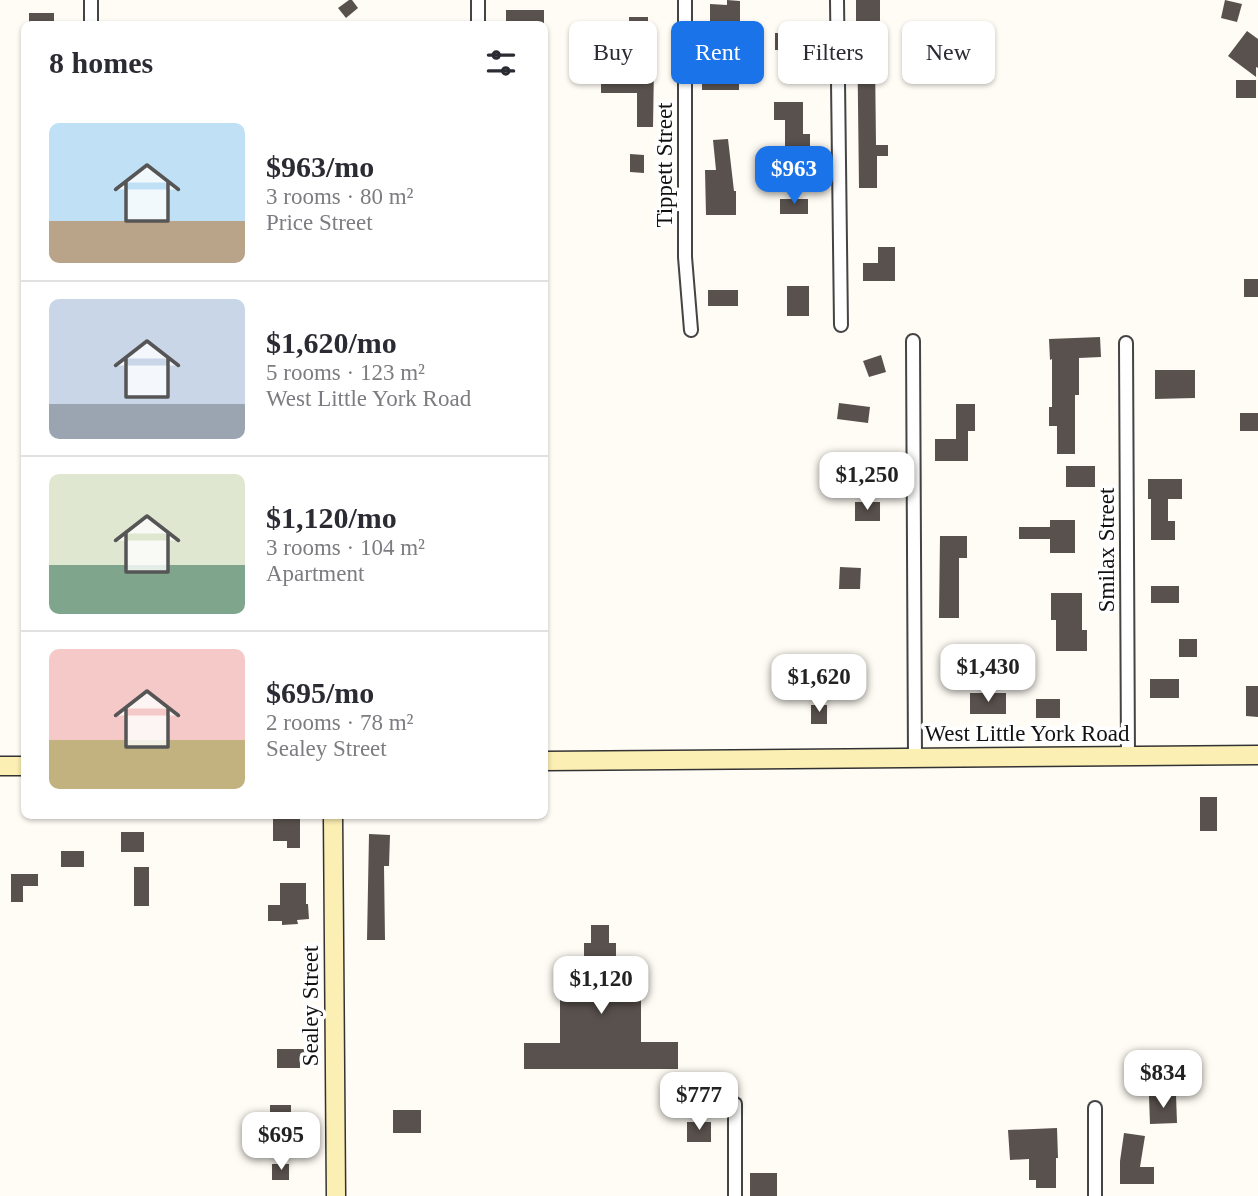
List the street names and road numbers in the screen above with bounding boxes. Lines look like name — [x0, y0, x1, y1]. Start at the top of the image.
street label: Tippett Street — [652, 102, 677, 228]
street label: Smilax Street — [1094, 487, 1119, 612]
street label: West Little York Road — [924, 721, 1130, 746]
street label: Sealey Street — [298, 945, 323, 1066]

